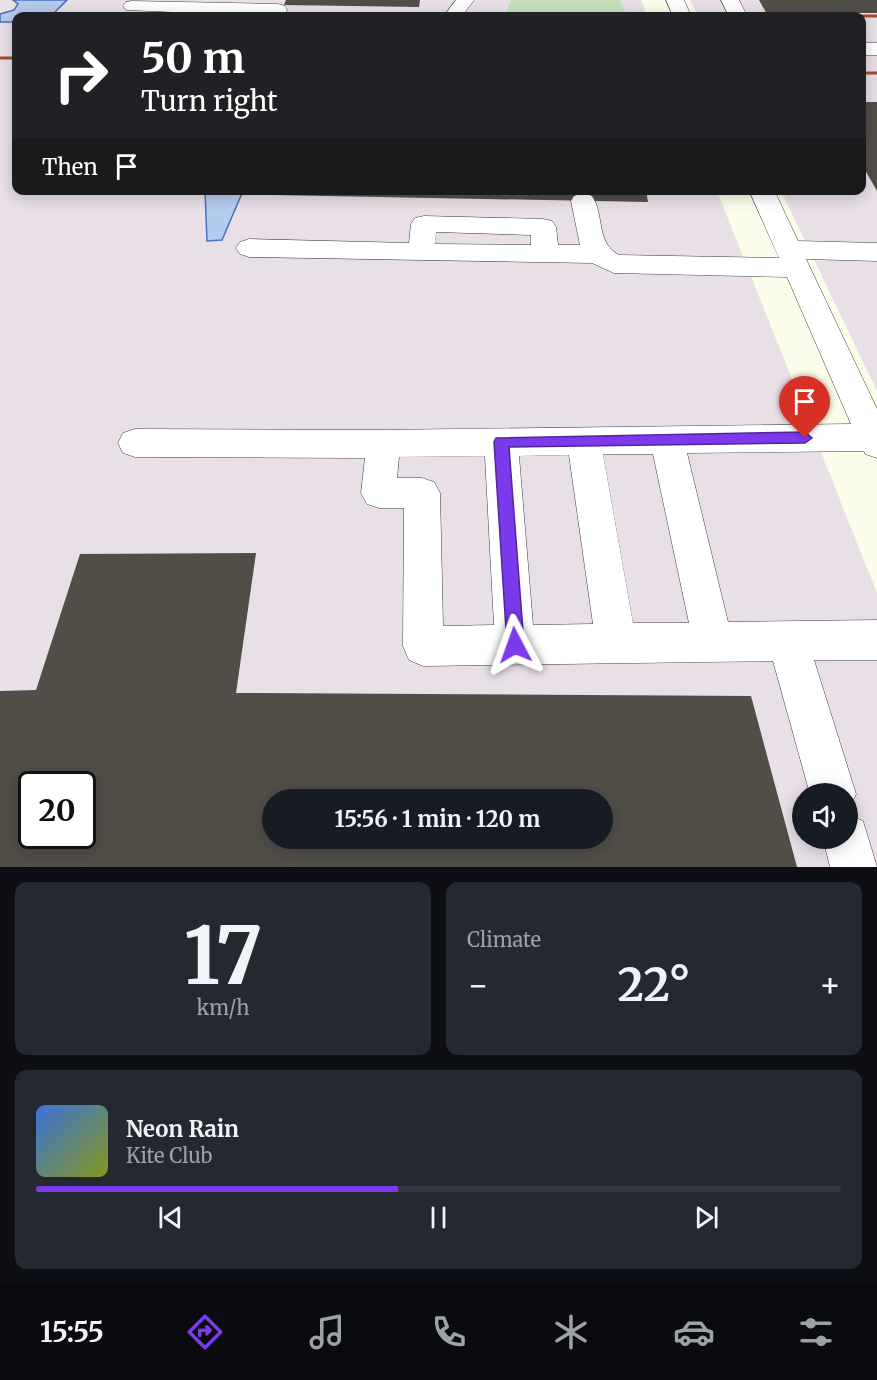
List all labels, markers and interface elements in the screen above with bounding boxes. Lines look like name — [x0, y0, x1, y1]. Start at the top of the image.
text: 50 m — [141, 32, 245, 84]
icon: right — [42, 36, 120, 114]
text: Turn right — [141, 84, 278, 118]
icon: arrive — [110, 150, 143, 183]
text: Then — [42, 153, 98, 181]
pin — [779, 376, 830, 438]
icon: arrive — [788, 385, 821, 418]
position arrow — [483, 613, 547, 677]
speed limit sign: 20 — [18, 771, 96, 849]
map controls — [792, 783, 858, 849]
button: sound — [792, 783, 858, 849]
text: 15:56 · 1 min · 120 m — [335, 805, 540, 833]
text: 17 — [184, 907, 262, 1005]
text: Climate — [467, 927, 541, 952]
text: 22° — [618, 957, 690, 1013]
text: − — [467, 965, 489, 1006]
text: + — [819, 965, 841, 1006]
text: km/h — [197, 995, 249, 1020]
text: Neon Rain — [126, 1115, 239, 1143]
text: Kite Club — [126, 1143, 212, 1168]
icon: previous — [154, 1201, 187, 1234]
icon: pause — [422, 1201, 455, 1234]
icon: next — [690, 1201, 723, 1234]
icon: directions — [184, 1311, 226, 1353]
icon: music — [306, 1311, 348, 1353]
icon: phone — [428, 1311, 470, 1353]
icon: climate — [550, 1311, 592, 1353]
icon: car — [673, 1311, 715, 1353]
icon: filters — [795, 1311, 837, 1353]
text: 15:55 — [40, 1315, 104, 1349]

